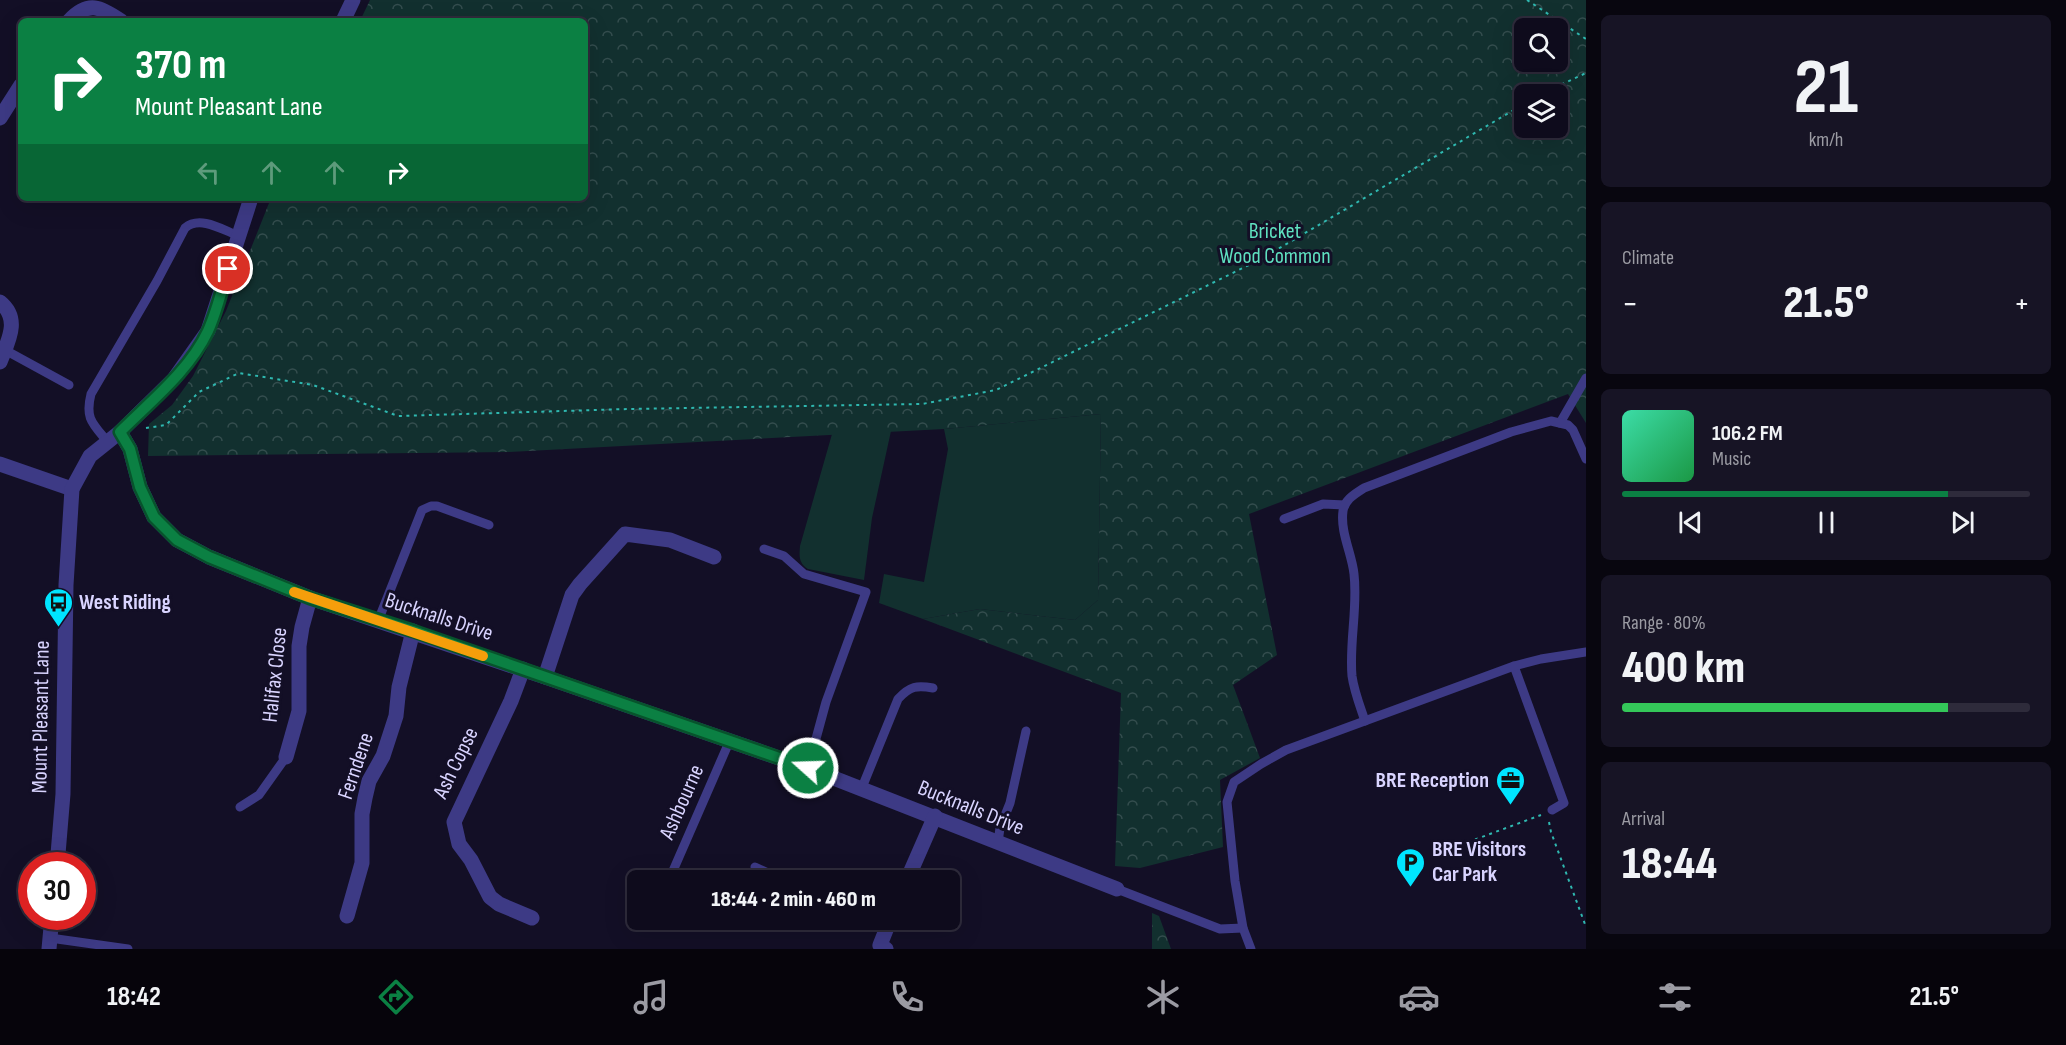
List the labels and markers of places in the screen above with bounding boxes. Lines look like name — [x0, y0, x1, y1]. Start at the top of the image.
pin — [202, 243, 253, 294]
bus stop icon: West Riding — [42, 586, 74, 628]
place label: West Riding — [79, 589, 171, 616]
office icon: BRE Reception — [1494, 764, 1526, 806]
place label: BRE Reception — [1376, 767, 1489, 794]
place label: BRE Visitors Car Park — [1432, 836, 1526, 888]
parking icon: BRE Visitors Car Park — [1395, 846, 1427, 888]

